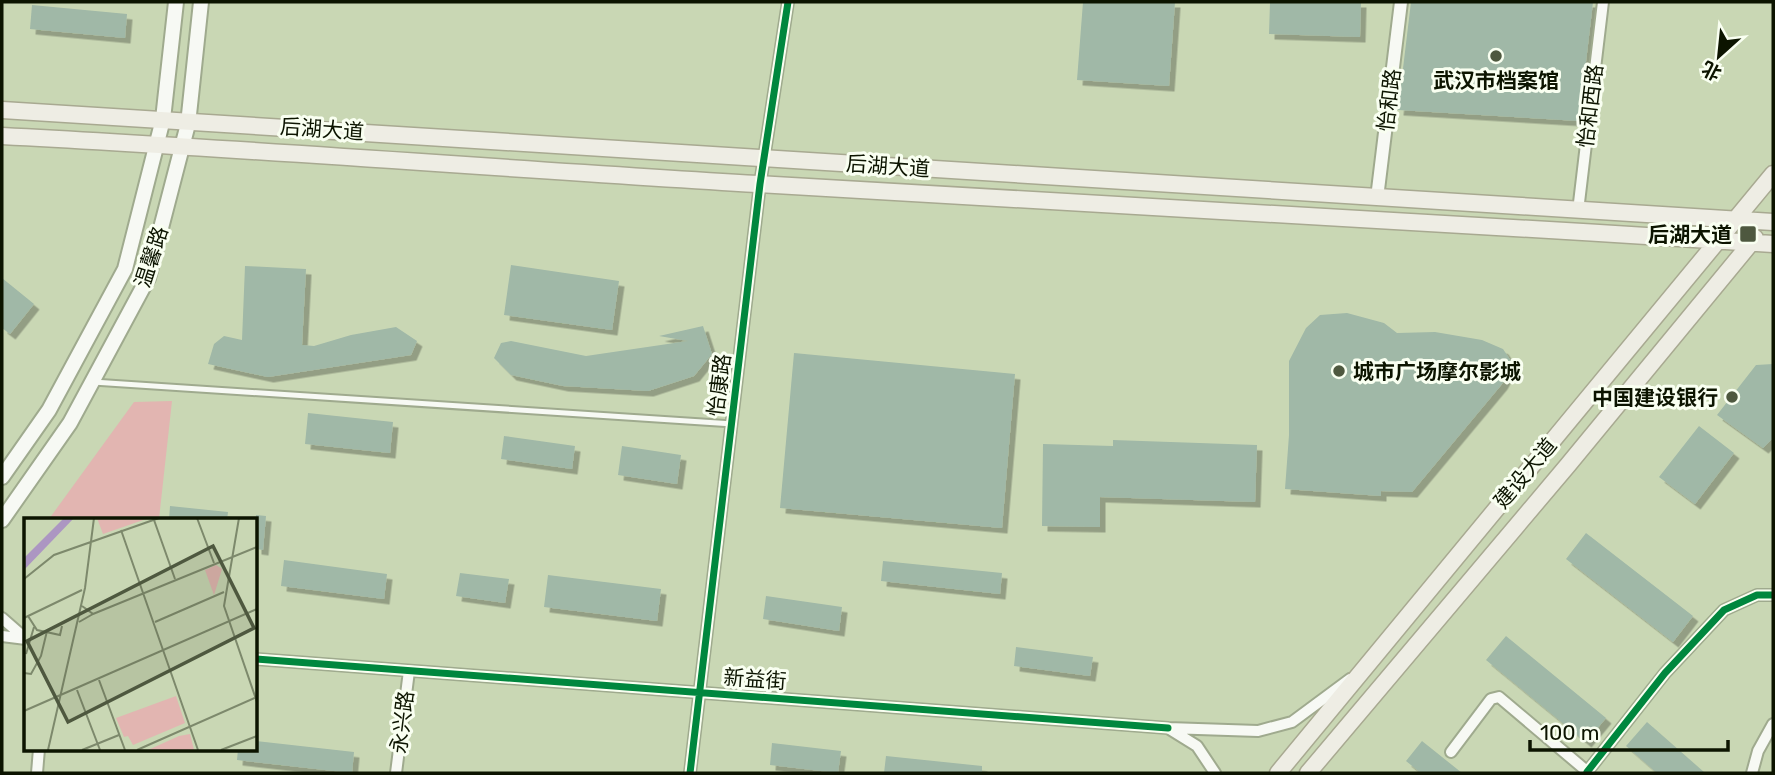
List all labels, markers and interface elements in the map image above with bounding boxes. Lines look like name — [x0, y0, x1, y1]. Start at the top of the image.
north arrow — [1684, 21, 1754, 91]
marker: 武汉市档案馆 — [1488, 48, 1504, 64]
text: 北 — [1698, 56, 1725, 85]
street label: 怡和西路 — [1572, 63, 1608, 149]
street label: 怡和路 — [1373, 67, 1405, 133]
place label: 武汉市档案馆 — [1433, 68, 1559, 93]
street label: 后湖大道 — [279, 114, 365, 144]
street label: 后湖大道 — [845, 151, 931, 181]
place label: 后湖大道 — [1648, 222, 1732, 247]
street label: 温馨路 — [129, 223, 173, 291]
marker: 后湖大道 — [1738, 224, 1758, 244]
street label: 怡康路 — [703, 352, 735, 418]
place label: 城市广场摩尔影城 — [1353, 359, 1521, 384]
marker: 城市广场摩尔影城 — [1331, 363, 1347, 379]
place label: 中国建设银行 — [1592, 385, 1718, 410]
marker: 中国建设银行 — [1724, 389, 1740, 405]
street label: 建设大道 — [1488, 433, 1562, 513]
inset map — [24, 518, 257, 750]
street label: 新益街 — [723, 664, 787, 694]
street label: 永兴路 — [386, 689, 418, 755]
scale bar — [1530, 708, 1728, 752]
text: 100 m — [1540, 720, 1599, 745]

